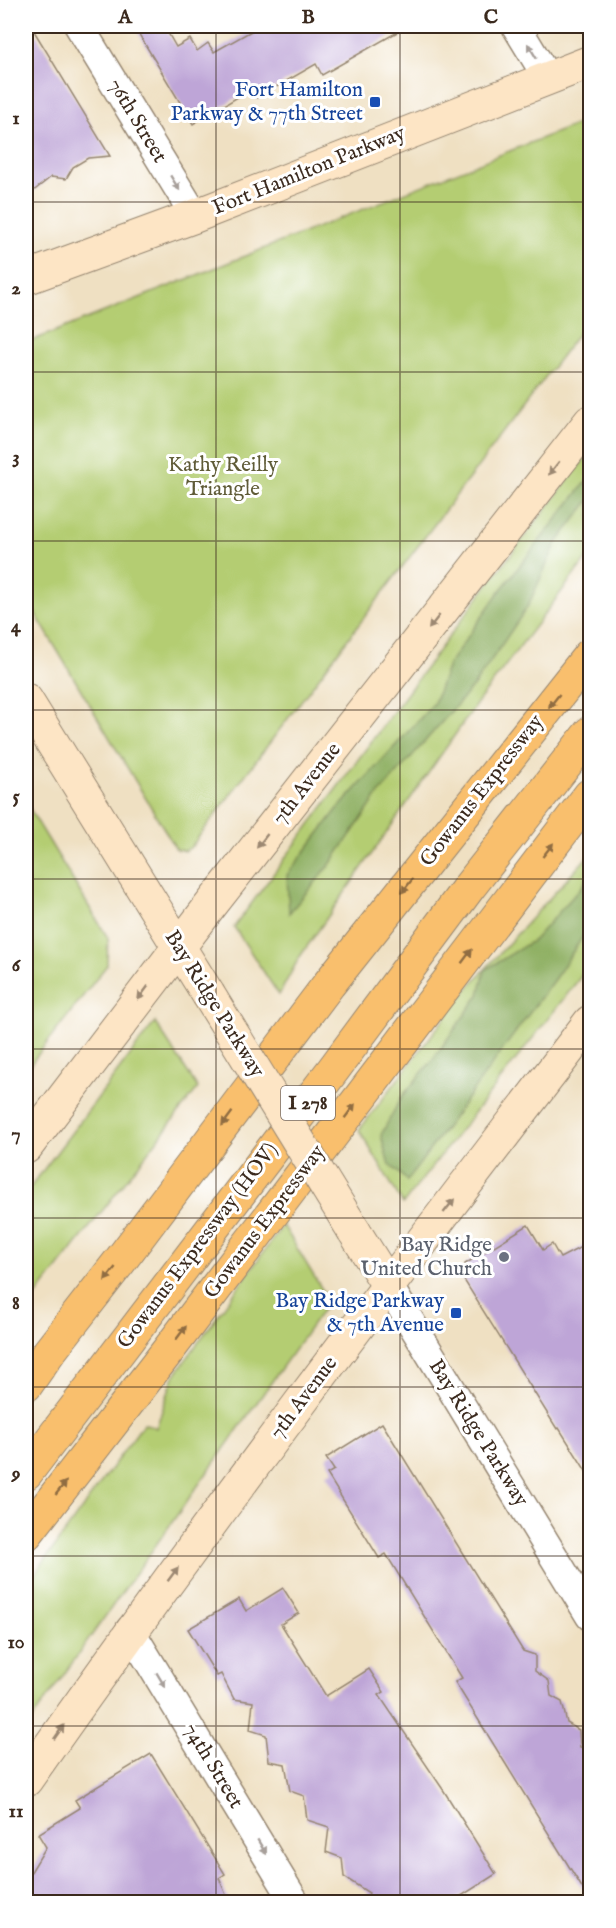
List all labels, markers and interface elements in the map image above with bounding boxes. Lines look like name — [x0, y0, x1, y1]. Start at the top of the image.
text: A — [117, 5, 133, 30]
text: B — [301, 5, 315, 30]
text: C — [484, 5, 498, 30]
one-way arrow — [526, 43, 537, 59]
street label: 76th Street — [101, 74, 173, 168]
place label: Fort Hamilton Parkway & 77th Street — [170, 77, 363, 128]
marker: Fort Hamilton Parkway & 77th Street — [368, 95, 382, 109]
text: 1 — [12, 106, 20, 131]
street label: Fort Hamilton Parkway — [209, 120, 410, 222]
one-way arrow — [169, 175, 180, 191]
text: 2 — [11, 276, 21, 301]
text: 3 — [12, 445, 20, 470]
park label: Kathy Reilly Triangle — [168, 452, 279, 503]
one-way arrow — [549, 461, 561, 476]
text: 4 — [11, 614, 22, 639]
one-way arrow — [428, 614, 440, 629]
one-way arrow — [549, 693, 561, 708]
street label: Gowanus Expressway — [414, 709, 550, 872]
street label: 7th Avenue — [267, 737, 348, 831]
text: 5 — [12, 784, 20, 809]
one-way arrow — [255, 833, 268, 849]
one-way arrow — [542, 842, 554, 858]
one-way arrow — [400, 878, 413, 894]
street label: Bay Ridge Parkway — [158, 925, 270, 1083]
one-way arrow — [461, 948, 473, 963]
text: 6 — [12, 953, 22, 978]
one-way arrow — [138, 986, 150, 1001]
road number: I 278 — [281, 1086, 335, 1120]
one-way arrow — [343, 1104, 355, 1119]
one-way arrow — [222, 1111, 234, 1126]
text: 7 — [11, 1122, 21, 1147]
street label: Gowanus Expressway (HOV) — [112, 1138, 284, 1354]
street label: Gowanus Expressway — [198, 1139, 332, 1304]
one-way arrow — [443, 1198, 455, 1214]
place label: Bay Ridge United Church — [361, 1232, 492, 1283]
marker: Bay Ridge United Church — [497, 1250, 511, 1264]
one-way arrow — [104, 1267, 116, 1282]
place label: Bay Ridge Parkway & 7th Avenue — [275, 1288, 445, 1339]
text: 8 — [12, 1291, 20, 1316]
marker: Bay Ridge Parkway & 7th Avenue — [449, 1306, 463, 1320]
one-way arrow — [175, 1326, 187, 1342]
street label: 7th Avenue — [264, 1351, 344, 1445]
street label: Bay Ridge Parkway — [422, 1354, 534, 1512]
text: 9 — [11, 1461, 21, 1486]
one-way arrow — [55, 1480, 67, 1495]
one-way arrow — [166, 1566, 178, 1581]
text: 10 — [7, 1630, 25, 1655]
one-way arrow — [155, 1672, 166, 1689]
street label: 74th Street — [177, 1718, 249, 1814]
one-way arrow — [53, 1724, 64, 1740]
text: 11 — [9, 1799, 23, 1824]
one-way arrow — [256, 1839, 267, 1855]

